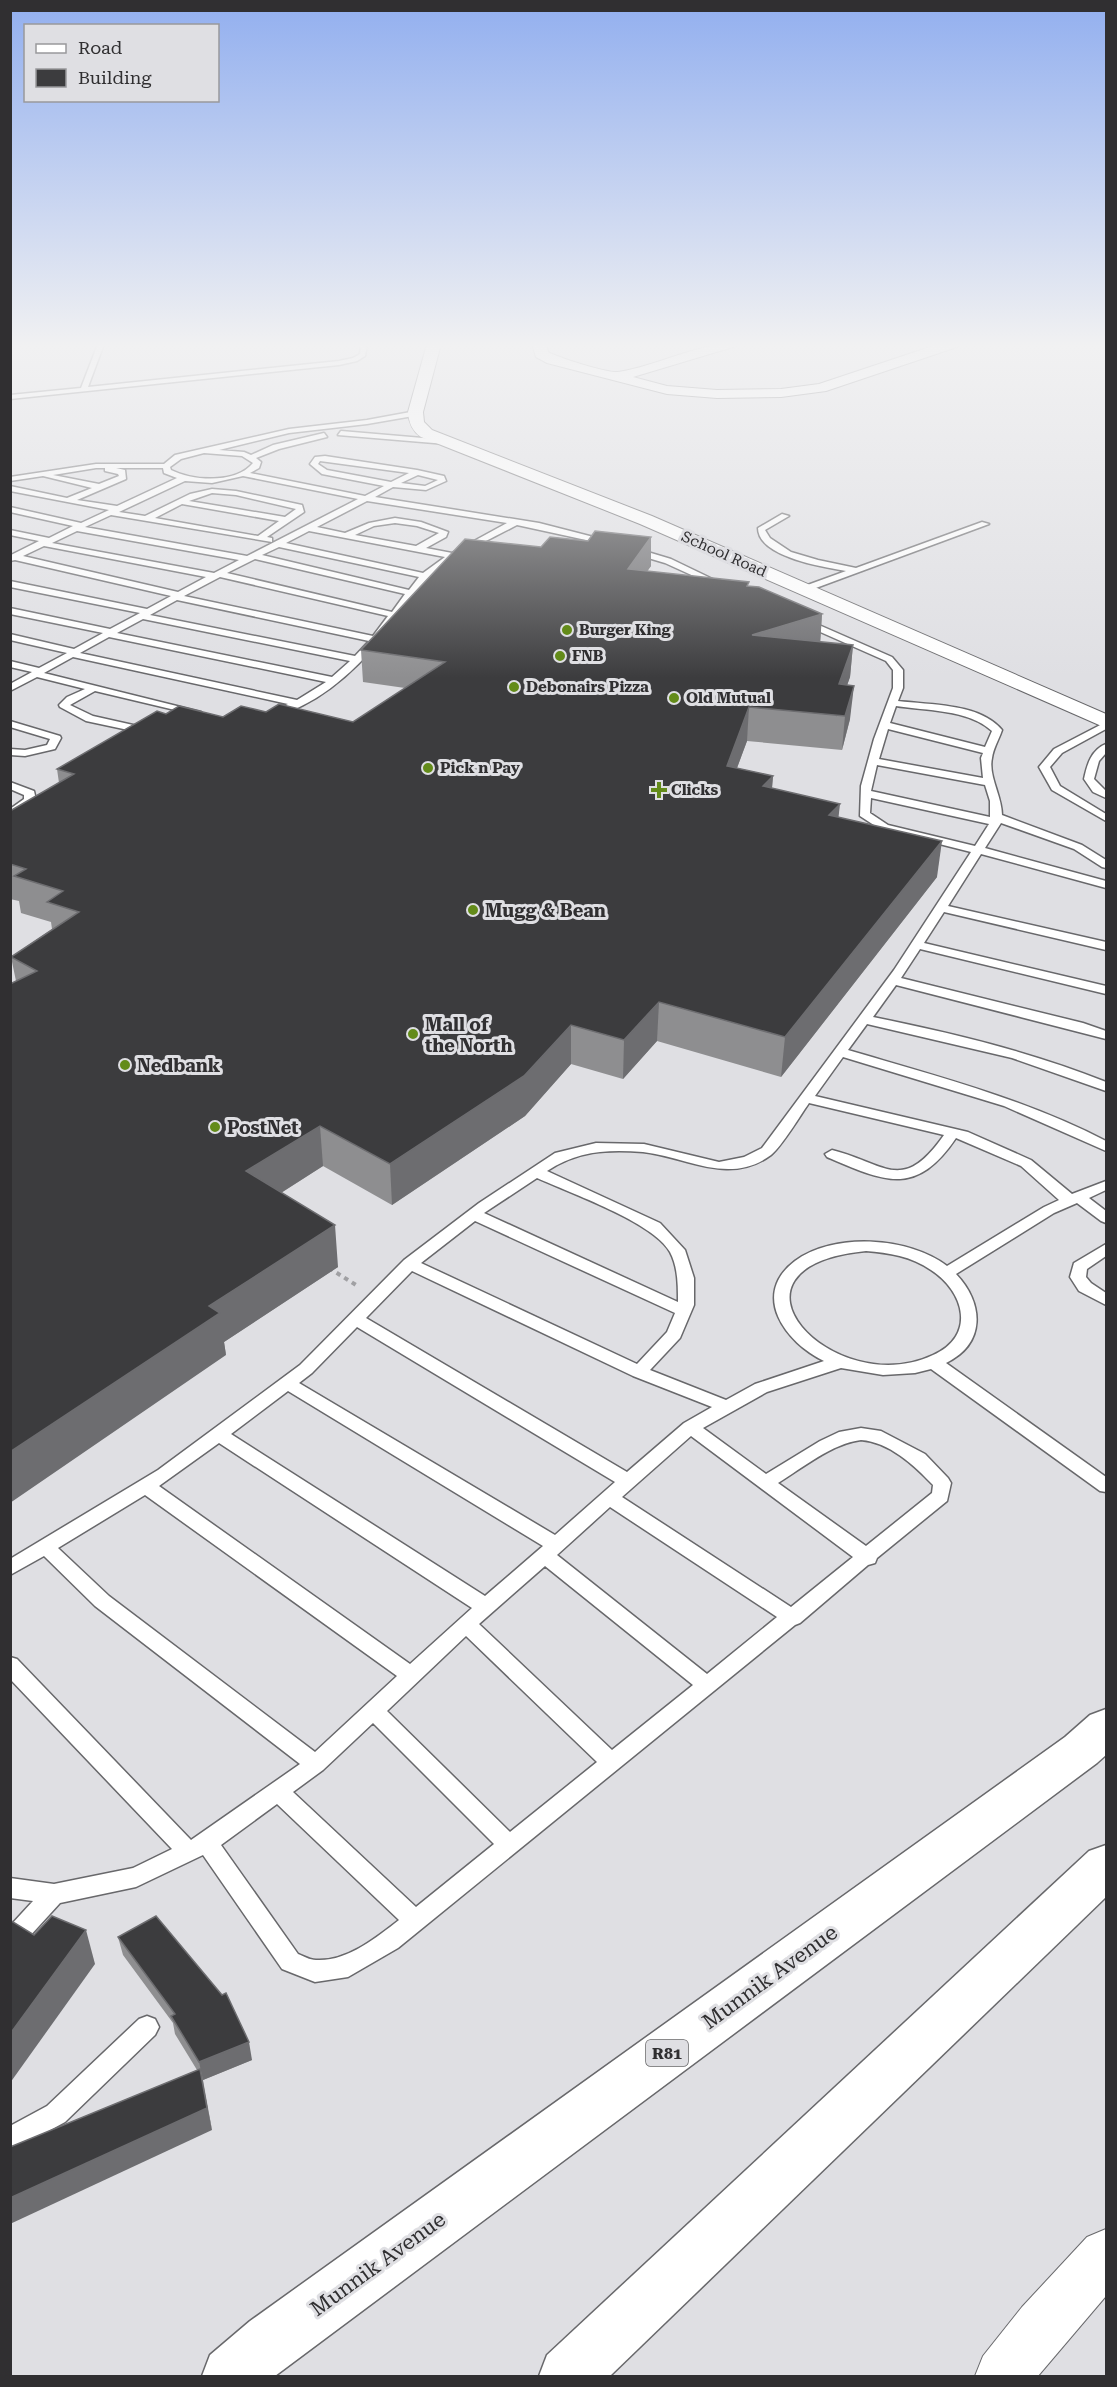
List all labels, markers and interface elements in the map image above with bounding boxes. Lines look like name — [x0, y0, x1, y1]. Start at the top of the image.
legend — [24, 24, 219, 102]
text: Road — [78, 37, 123, 58]
text: Building — [78, 67, 152, 88]
street label: School Road — [679, 527, 770, 581]
place label: Burger King — [579, 621, 671, 639]
marker: Burger King — [560, 623, 574, 637]
place label: FNB — [572, 647, 604, 665]
marker: FNB — [553, 649, 567, 663]
place label: Debonairs Pizza — [526, 678, 649, 696]
marker: Debonairs Pizza — [507, 680, 521, 694]
place label: Old Mutual — [686, 689, 771, 707]
marker: Old Mutual — [667, 691, 681, 705]
place label: Pick n Pay — [440, 759, 520, 777]
marker: Pick n Pay — [421, 761, 435, 775]
place label: Clicks — [671, 781, 719, 799]
marker: Clicks — [652, 783, 666, 797]
place label: Mugg & Bean — [485, 900, 606, 921]
marker: Mugg & Bean — [466, 903, 480, 917]
place label: Mall of the North — [425, 1014, 512, 1056]
marker: Mall of the North — [406, 1027, 420, 1041]
place label: Nedbank — [137, 1055, 221, 1076]
marker: Nedbank — [118, 1058, 132, 1072]
place label: PostNet — [227, 1117, 299, 1138]
marker: PostNet — [208, 1120, 222, 1134]
street label: Munnik Avenue — [698, 1920, 842, 2034]
road number: R81 — [646, 2040, 688, 2066]
street label: Munnik Avenue — [306, 2207, 450, 2321]

